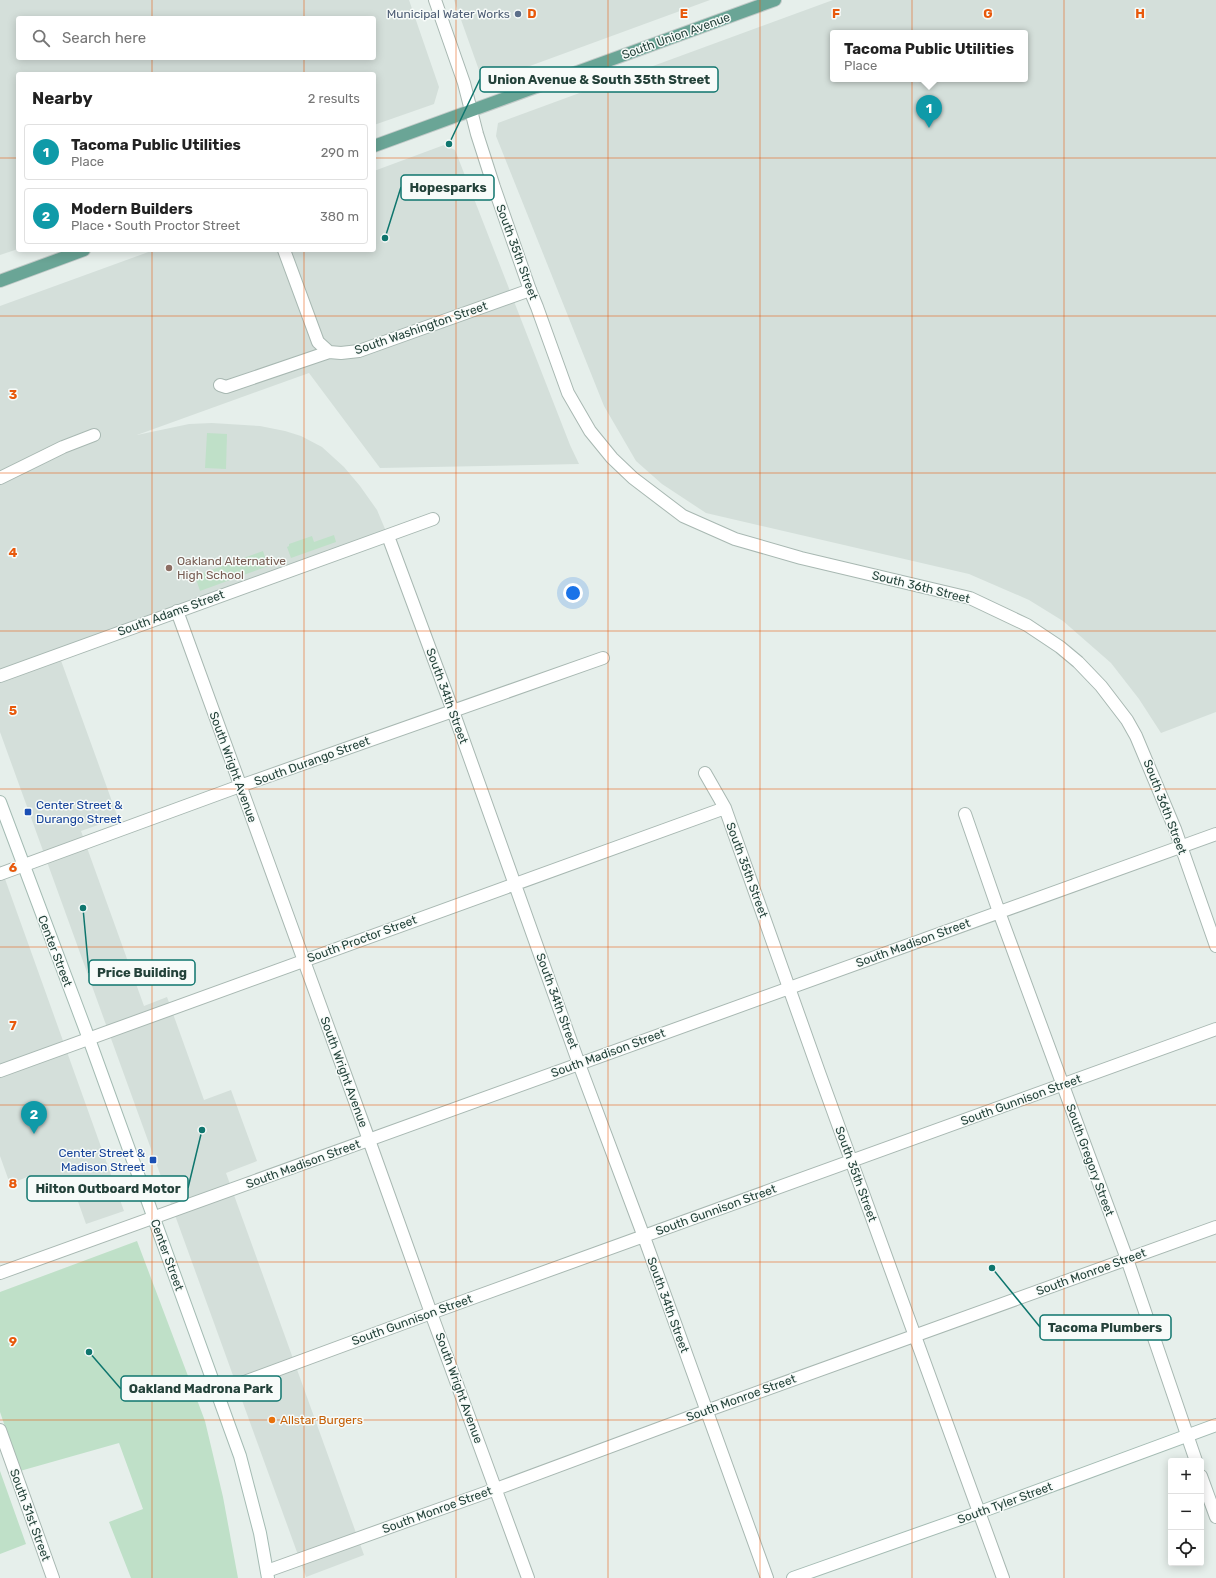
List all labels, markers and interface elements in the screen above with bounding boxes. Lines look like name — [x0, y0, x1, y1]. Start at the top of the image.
text: D — [527, 6, 537, 21]
text: E — [680, 6, 688, 21]
text: F — [832, 6, 840, 21]
text: G — [983, 6, 993, 21]
text: H — [1135, 6, 1145, 21]
place label: Municipal Water Works — [387, 7, 510, 21]
marker: Municipal Water Works — [513, 9, 523, 19]
street label: South Union Avenue — [620, 10, 732, 62]
search box — [16, 16, 376, 60]
icon: search — [30, 27, 52, 49]
text: Search here — [62, 29, 146, 47]
popup — [830, 30, 1028, 82]
text: Tacoma Public Utilities — [844, 40, 1014, 58]
text: Place — [844, 58, 877, 73]
callout: Union Avenue & South 35th Street — [480, 67, 718, 92]
text: Union Avenue & South 35th Street — [488, 72, 710, 87]
text: Nearby — [32, 88, 93, 108]
text: 2 results — [308, 91, 360, 106]
pin: 1 — [916, 95, 942, 128]
text: Tacoma Public Utilities — [71, 136, 241, 154]
text: 1 — [43, 145, 49, 160]
text: 290 m — [321, 145, 359, 160]
text: Place — [71, 154, 104, 169]
callout: Hopesparks — [401, 175, 494, 200]
text: Hopesparks — [409, 180, 487, 195]
text: Modern Builders — [71, 200, 193, 218]
street label: South 35th Street — [493, 202, 541, 302]
text: 2 — [42, 209, 50, 224]
text: 380 m — [320, 209, 359, 224]
text: Place · South Proctor Street — [71, 218, 240, 233]
street label: South Washington Street — [353, 299, 490, 357]
text: 3 — [9, 387, 18, 402]
text: 4 — [9, 545, 18, 560]
place label: Oakland Alternative High School — [177, 554, 286, 582]
marker: Oakland Alternative High School — [164, 563, 174, 573]
street label: South 36th Street — [870, 568, 972, 606]
your location — [563, 583, 583, 603]
street label: South Adams Street — [116, 587, 226, 639]
street label: South 34th Street — [423, 646, 471, 746]
text: 5 — [9, 703, 17, 718]
street label: South Wright Avenue — [206, 710, 260, 825]
street label: South Durango Street — [252, 733, 372, 788]
street label: South 36th Street — [1140, 758, 1190, 857]
place label: Center Street & Durango Street — [36, 798, 123, 826]
marker: Center Street & Durango Street — [23, 807, 33, 817]
street label: South 35th Street — [723, 820, 771, 920]
text: 6 — [9, 860, 18, 875]
street label: Center Street — [35, 913, 75, 989]
street label: South Proctor Street — [305, 913, 419, 965]
street label: South Madison Street — [854, 916, 972, 970]
street label: South 34th Street — [533, 951, 581, 1051]
callout: Price Building — [89, 960, 195, 985]
text: Price Building — [97, 965, 187, 980]
street label: South Wright Avenue — [317, 1015, 371, 1130]
text: 7 — [9, 1018, 17, 1033]
street label: South Madison Street — [549, 1026, 667, 1080]
street label: South Gunnison Street — [959, 1072, 1083, 1128]
pin: 2 — [21, 1101, 47, 1134]
street label: South Gregory Street — [1063, 1102, 1117, 1218]
street label: South 35th Street — [832, 1124, 880, 1224]
street label: South Madison Street — [244, 1137, 362, 1191]
place label: Center Street & Madison Street — [59, 1146, 146, 1174]
marker: Center Street & Madison Street — [148, 1155, 158, 1165]
text: 8 — [9, 1176, 18, 1191]
callout: Hilton Outboard Motor — [27, 1176, 188, 1201]
text: Hilton Outboard Motor — [35, 1181, 181, 1196]
street label: South Gunnison Street — [654, 1182, 778, 1238]
street label: Center Street — [148, 1217, 187, 1293]
street label: South Monroe Street — [1034, 1245, 1148, 1298]
street label: South 34th Street — [644, 1255, 692, 1355]
street label: South Gunnison Street — [350, 1292, 474, 1348]
callout: Tacoma Plumbers — [1040, 1315, 1171, 1340]
text: Tacoma Plumbers — [1048, 1320, 1162, 1335]
street label: South Wright Avenue — [432, 1331, 486, 1446]
text: 9 — [9, 1334, 17, 1349]
street label: South Monroe Street — [684, 1371, 798, 1424]
callout: Oakland Madrona Park — [121, 1376, 281, 1401]
text: Oakland Madrona Park — [129, 1381, 274, 1396]
place label: Allstar Burgers — [280, 1413, 363, 1427]
marker: Allstar Burgers — [267, 1415, 277, 1425]
map controls — [1168, 1458, 1204, 1566]
button: + — [1168, 1458, 1204, 1494]
street label: South 31st Street — [7, 1467, 53, 1563]
street label: South Tyler Street — [955, 1479, 1055, 1527]
street label: South Monroe Street — [380, 1483, 494, 1536]
button: − — [1168, 1494, 1204, 1530]
button: locate — [1168, 1530, 1204, 1566]

